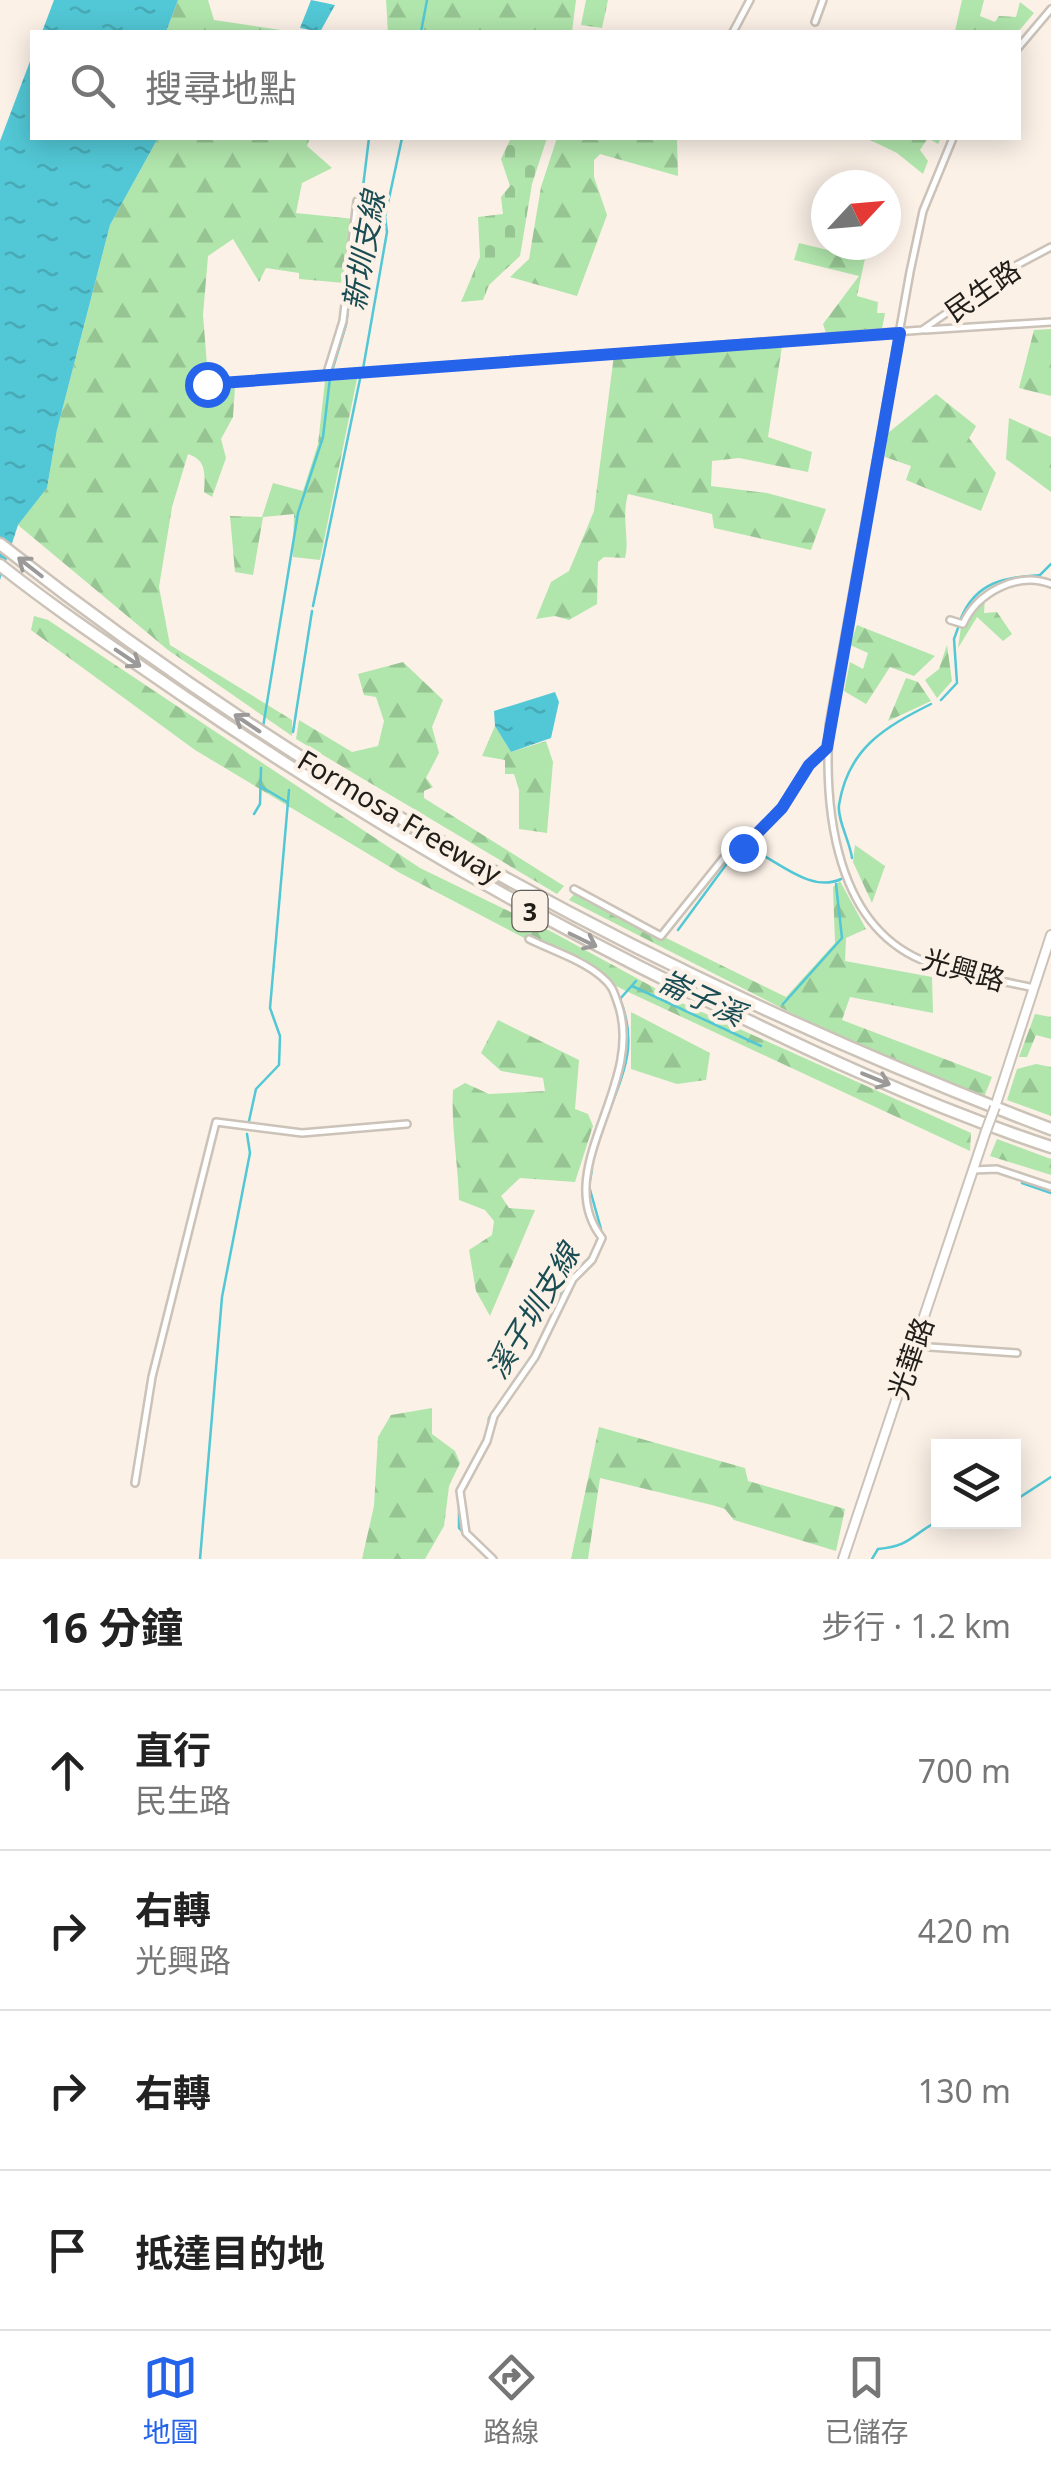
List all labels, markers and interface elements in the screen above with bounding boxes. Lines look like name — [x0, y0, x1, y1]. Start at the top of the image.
search box — [30, 30, 1021, 140]
icon: search — [65, 58, 120, 113]
text: 搜尋地點 — [145, 61, 297, 113]
north arrow — [811, 170, 901, 260]
water label: 新圳支線 — [332, 185, 394, 314]
street label: 民生路 — [937, 250, 1027, 330]
route start — [185, 362, 231, 408]
one-way arrow — [17, 557, 44, 578]
one-way arrow — [114, 647, 142, 668]
one-way arrow — [234, 713, 262, 734]
street label: Formosa Freeway — [291, 740, 509, 892]
route end — [721, 826, 767, 872]
road number: 3 — [512, 891, 548, 931]
one-way arrow — [567, 931, 597, 950]
street label: 光興路 — [918, 939, 1010, 999]
water label: 崙子溪 — [653, 959, 755, 1036]
one-way arrow — [861, 1071, 891, 1089]
water label: 溪子圳支線 — [476, 1234, 590, 1386]
street label: 光華路 — [878, 1312, 942, 1404]
map controls — [931, 1439, 1021, 1529]
button: layers — [931, 1439, 1021, 1529]
text: 16 分鐘 — [40, 1598, 183, 1655]
text: 步行 · 1.2 km — [821, 1604, 1011, 1647]
text: 直行 — [135, 1723, 211, 1775]
icon: ahead — [40, 1743, 95, 1798]
text: 700 m — [918, 1749, 1011, 1792]
text: 民生路 — [135, 1778, 231, 1821]
text: 右轉 — [135, 1883, 211, 1935]
icon: right — [40, 1903, 95, 1958]
text: 420 m — [918, 1909, 1011, 1952]
text: 光興路 — [135, 1938, 231, 1981]
icon: right — [40, 2063, 95, 2118]
text: 右轉 — [135, 2066, 211, 2118]
text: 130 m — [918, 2069, 1011, 2112]
icon: arrive — [40, 2223, 95, 2278]
text: 抵達目的地 — [135, 2226, 325, 2278]
tab: 地圖 — [142, 2350, 199, 2450]
tab: 路線 — [483, 2350, 540, 2450]
tab: 已儲存 — [824, 2350, 909, 2450]

